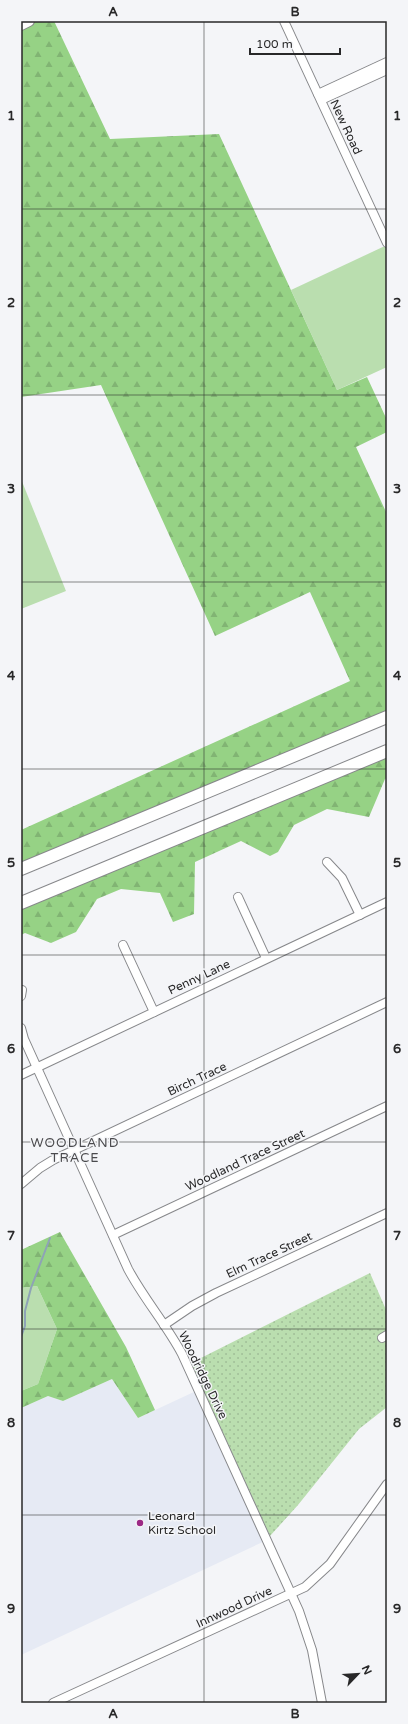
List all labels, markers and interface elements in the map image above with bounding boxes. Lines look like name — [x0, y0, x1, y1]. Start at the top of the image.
text: A — [108, 4, 118, 20]
text: B — [290, 4, 300, 20]
scale bar — [250, 30, 340, 56]
text: 100 m — [256, 37, 293, 51]
street label: New Road — [327, 97, 365, 157]
text: 1 — [7, 108, 15, 124]
text: 1 — [393, 108, 401, 124]
text: 2 — [7, 295, 15, 311]
text: 2 — [393, 295, 401, 311]
text: 3 — [7, 481, 15, 497]
text: 3 — [393, 481, 401, 497]
text: 4 — [7, 668, 16, 684]
text: 4 — [393, 668, 402, 684]
text: 5 — [7, 855, 15, 871]
text: 5 — [393, 855, 401, 871]
street label: Penny Lane — [166, 957, 232, 997]
text: 6 — [7, 1041, 15, 1057]
text: 6 — [393, 1041, 401, 1057]
street label: Birch Trace — [165, 1059, 229, 1099]
street label: Woodland Trace Street — [183, 1126, 307, 1194]
district label: WOODLAND TRACE — [30, 1135, 120, 1166]
text: 7 — [7, 1228, 15, 1244]
text: 7 — [393, 1228, 401, 1244]
street label: Elm Trace Street — [224, 1229, 315, 1281]
street label: Woodridge Drive — [176, 1329, 230, 1421]
text: 8 — [7, 1415, 15, 1431]
text: 8 — [393, 1415, 401, 1431]
place label: Leonard Kirtz School — [148, 1509, 216, 1537]
marker: Leonard Kirtz School — [135, 1518, 145, 1528]
street label: Innwood Drive — [194, 1583, 274, 1631]
text: 9 — [7, 1601, 15, 1617]
text: 9 — [393, 1601, 401, 1617]
north arrow — [338, 1654, 378, 1694]
text: N — [359, 1663, 374, 1677]
text: A — [108, 1706, 118, 1722]
text: B — [290, 1706, 300, 1722]

